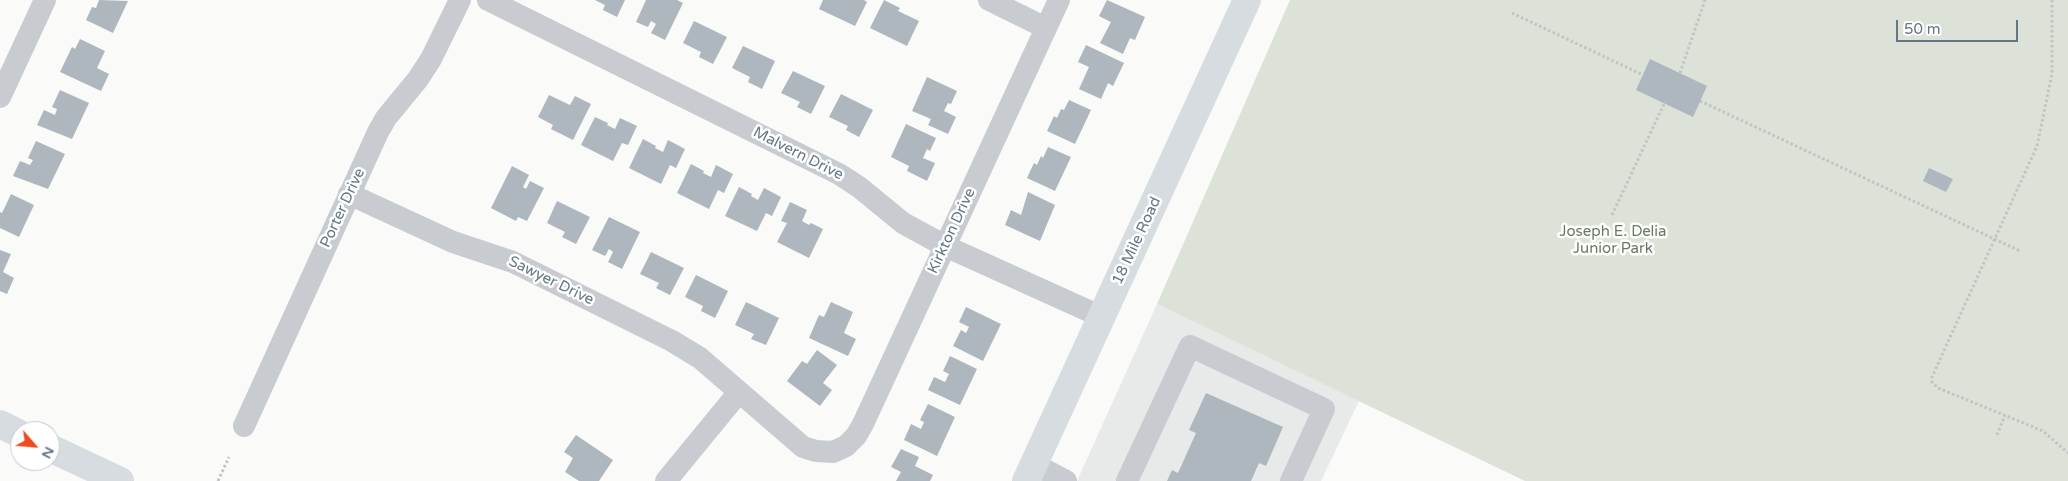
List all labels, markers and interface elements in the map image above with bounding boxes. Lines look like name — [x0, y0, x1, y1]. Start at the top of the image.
scale bar — [1898, 10, 2020, 42]
text: 50 m — [1904, 20, 1941, 38]
street label: Malvern Drive — [750, 124, 846, 184]
street label: Porter Drive — [317, 165, 369, 251]
street label: Kirkton Drive — [924, 185, 980, 277]
street label: 18 Mile Road — [1109, 194, 1165, 288]
park label: Joseph E. Delia Junior Park — [1559, 223, 1667, 258]
street label: Sawyer Drive — [506, 253, 596, 309]
north arrow — [10, 421, 60, 471]
text: N — [38, 444, 58, 461]

